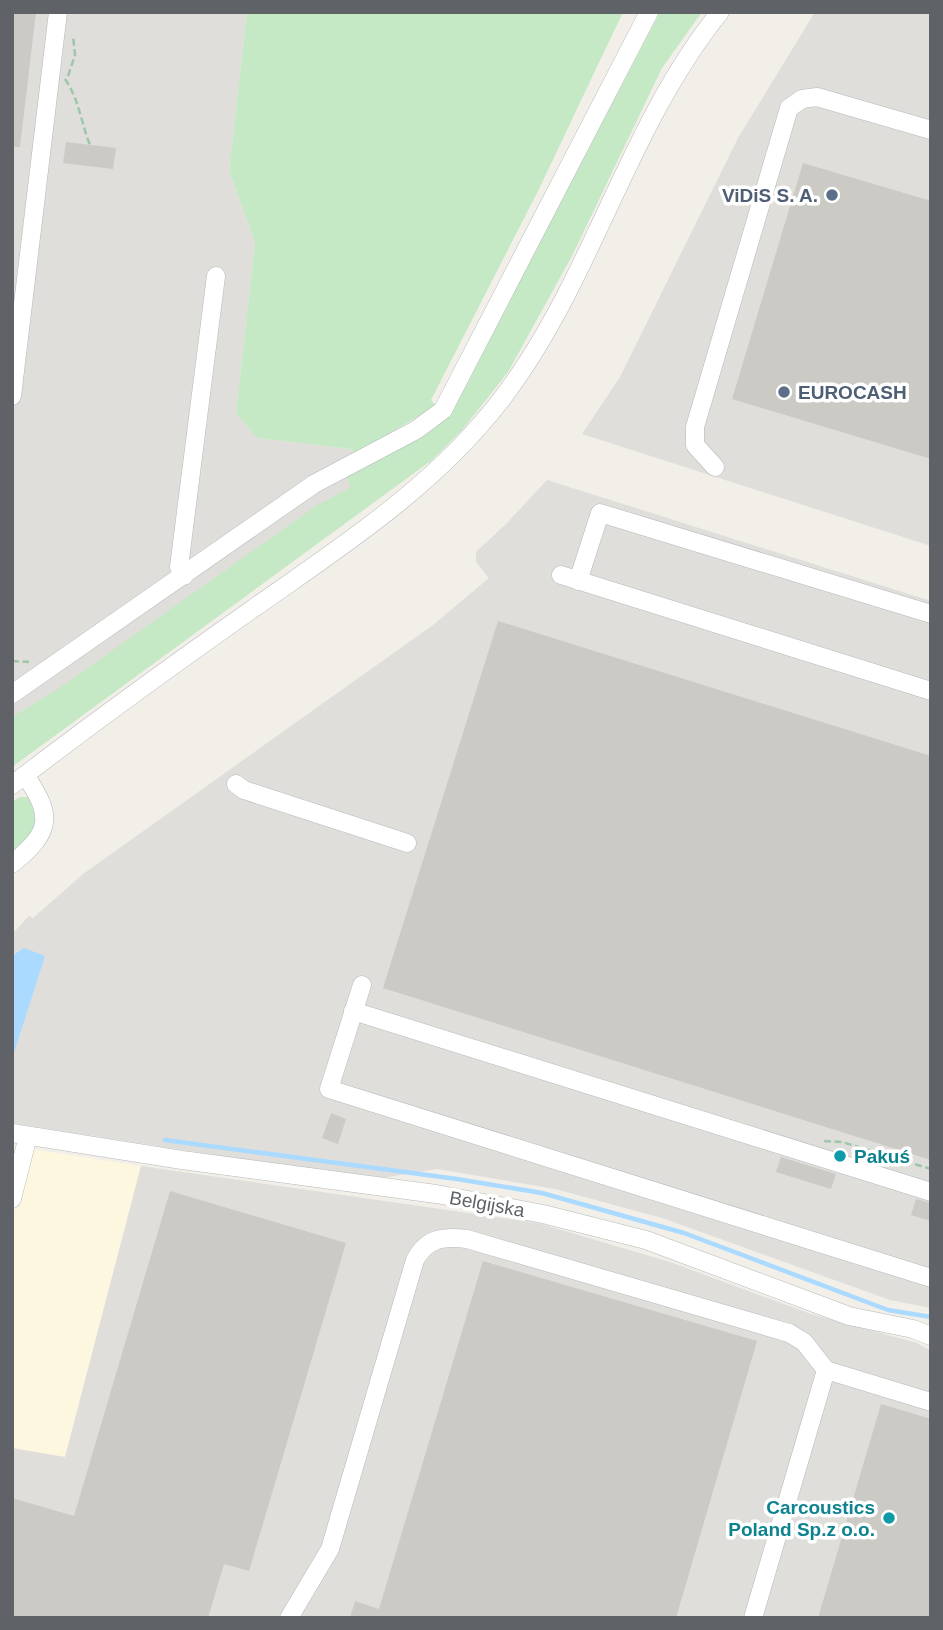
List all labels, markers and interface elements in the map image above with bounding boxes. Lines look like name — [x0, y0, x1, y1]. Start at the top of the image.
place label: ViDiS S. A. — [722, 185, 818, 206]
marker: ViDiS S. A. — [824, 187, 840, 203]
place label: EUROCASH — [798, 382, 907, 403]
marker: EUROCASH — [776, 384, 792, 400]
place label: Pakuś — [854, 1146, 910, 1167]
marker: Pakuś — [832, 1148, 848, 1164]
street label: Belgijska — [448, 1187, 527, 1221]
place label: Carcoustics Poland Sp.z o.o. — [728, 1497, 875, 1540]
marker: Carcoustics Poland Sp.z o.o. — [881, 1510, 897, 1526]

